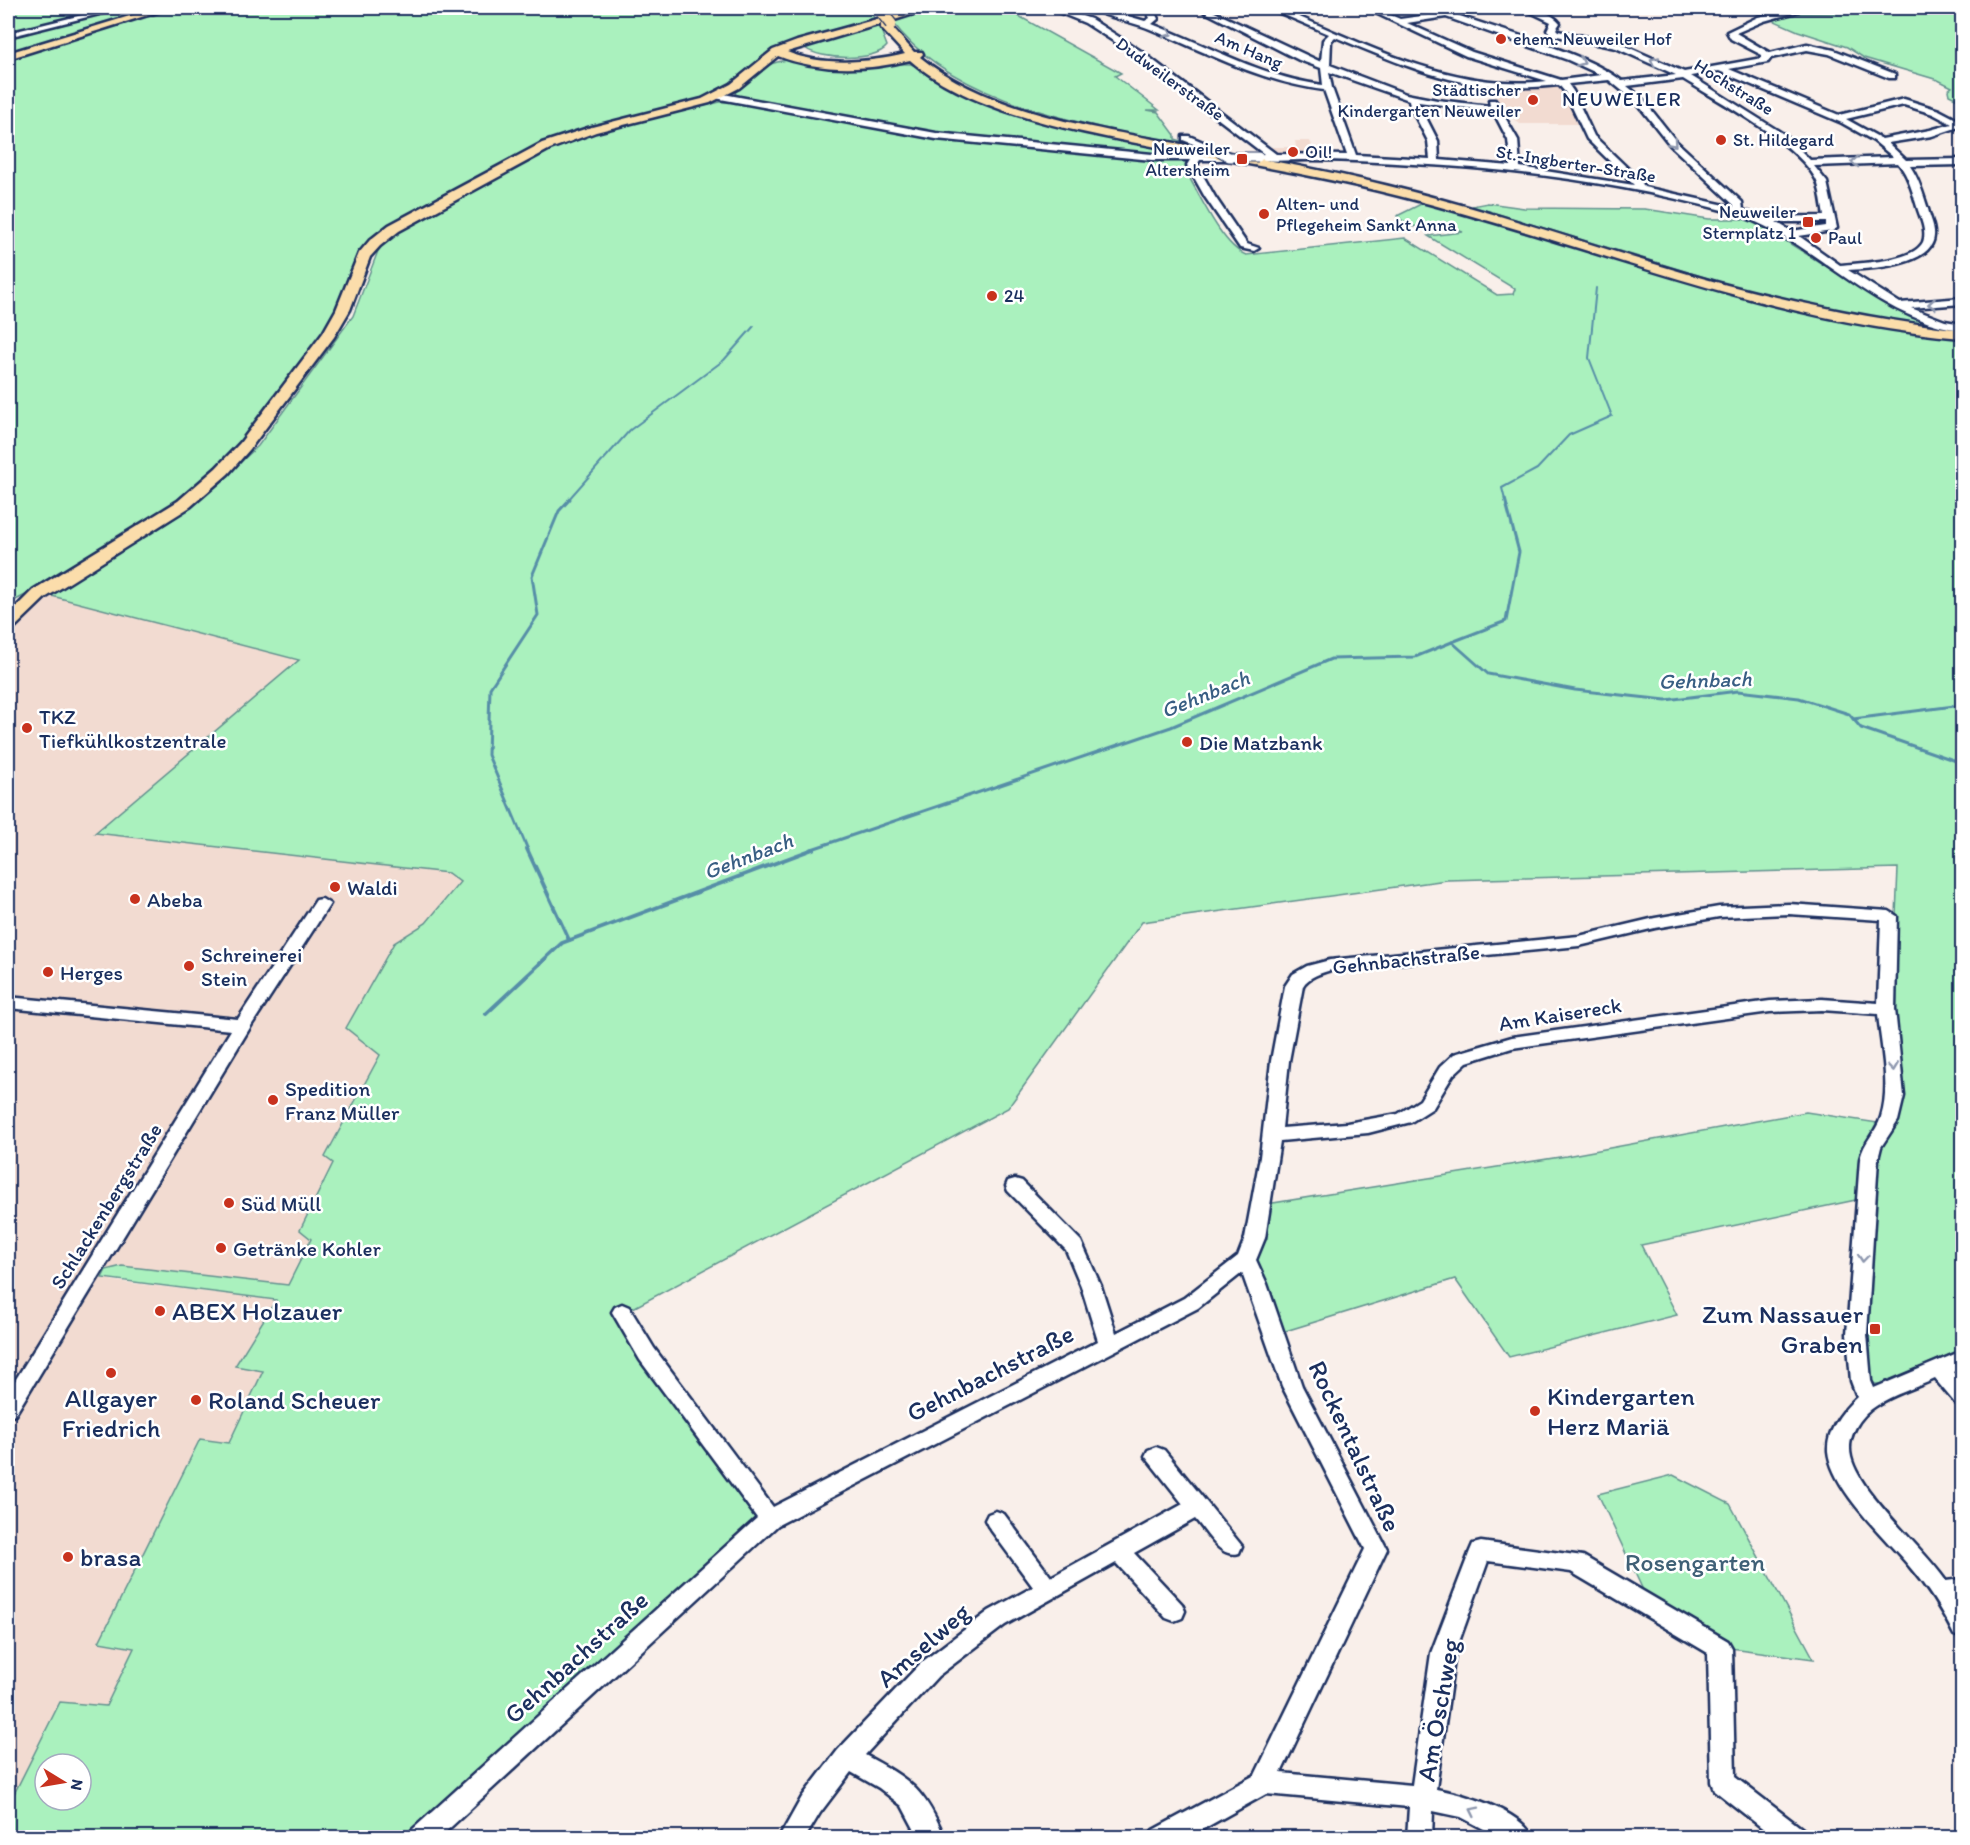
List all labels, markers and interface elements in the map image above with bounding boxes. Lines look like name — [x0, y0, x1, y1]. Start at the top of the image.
one-way arrow — [1162, 26, 1173, 38]
street label: Am Hang — [1212, 26, 1287, 74]
place label: ehem. Neuweiler Hof — [1513, 28, 1672, 50]
street label: Dudweilerstraße — [1112, 32, 1228, 126]
marker: ehem. Neuweiler Hof — [1494, 32, 1508, 46]
street label: Hochstraße — [1690, 54, 1778, 120]
one-way arrow — [1575, 55, 1586, 67]
one-way arrow — [1650, 56, 1661, 68]
place label: Städtischer Kindergarten Neuweiler — [1337, 79, 1522, 122]
district label: NEUWEILER — [1562, 87, 1682, 111]
marker: Städtischer Kindergarten Neuweiler — [1526, 93, 1540, 107]
place label: St. Hildegard — [1733, 129, 1834, 151]
marker: St. Hildegard — [1714, 133, 1728, 147]
one-way arrow — [1666, 136, 1677, 147]
place label: Neuweiler Altersheim — [1145, 138, 1231, 181]
place label: Oil! — [1305, 141, 1332, 163]
street label: St.-Ingberter-Straße — [1495, 141, 1657, 187]
marker: Oil! — [1286, 145, 1300, 159]
marker: Neuweiler Altersheim — [1235, 152, 1249, 166]
one-way arrow — [1850, 156, 1859, 168]
place label: Alten- und Pflegeheim Sankt Anna — [1276, 193, 1457, 236]
place label: Neuweiler Sternplatz 1 — [1703, 201, 1797, 244]
marker: Alten- und Pflegeheim Sankt Anna — [1257, 207, 1271, 221]
marker: Neuweiler Sternplatz 1 — [1801, 215, 1815, 229]
place label: Paul — [1828, 227, 1862, 249]
marker: Paul — [1809, 231, 1823, 245]
place label: 24 — [1004, 285, 1024, 307]
marker: 24 — [985, 289, 999, 303]
one-way arrow — [1927, 297, 1936, 310]
water label: Gehnbach — [1157, 664, 1254, 724]
water label: Gehnbach — [1658, 665, 1753, 695]
place label: TKZ Tiefkühlkostzentrale — [39, 704, 226, 753]
marker: TKZ Tiefkühlkostzentrale — [20, 721, 34, 735]
place label: Die Matzbank — [1199, 730, 1323, 755]
marker: Die Matzbank — [1180, 735, 1194, 749]
water label: Gehnbach — [700, 826, 797, 885]
place label: Waldi — [347, 875, 398, 900]
marker: Waldi — [328, 880, 342, 894]
place label: Abeba — [147, 887, 203, 912]
marker: Abeba — [128, 892, 142, 906]
street label: Gehnbachstraße — [1331, 939, 1481, 979]
place label: Schreinerei Stein — [201, 942, 302, 991]
marker: Schreinerei Stein — [182, 959, 196, 973]
place label: Herges — [60, 960, 123, 985]
marker: Herges — [41, 965, 55, 979]
street label: Am Kaisereck — [1497, 992, 1623, 1036]
one-way arrow — [1886, 1062, 1899, 1072]
place label: Spedition Franz Müller — [285, 1076, 400, 1125]
marker: Spedition Franz Müller — [266, 1093, 280, 1107]
street label: Schlackenbergstraße — [45, 1118, 167, 1294]
place label: Süd Müll — [241, 1191, 321, 1216]
marker: Süd Müll — [222, 1196, 236, 1210]
place label: Getränke Kohler — [233, 1236, 382, 1261]
marker: Getränke Kohler — [214, 1241, 228, 1255]
one-way arrow — [1857, 1253, 1870, 1262]
place label: ABEX Holzauer — [172, 1295, 343, 1327]
place label: Zum Nassauer Graben — [1702, 1298, 1864, 1360]
marker: ABEX Holzauer — [153, 1304, 167, 1318]
street label: Gehnbachstraße — [901, 1317, 1079, 1429]
marker: Zum Nassauer Graben — [1868, 1322, 1882, 1336]
street label: Rockentalstraße — [1301, 1355, 1409, 1537]
marker: Allgayer Friedrich — [104, 1366, 118, 1380]
place label: Kindergarten Herz Mariä — [1547, 1380, 1695, 1442]
place label: Allgayer Friedrich — [62, 1382, 160, 1444]
place label: Roland Scheuer — [208, 1384, 381, 1416]
marker: Roland Scheuer — [189, 1393, 203, 1407]
marker: Kindergarten Herz Mariä — [1528, 1404, 1542, 1418]
place label: brasa — [80, 1541, 142, 1573]
park label: Rosengarten — [1625, 1546, 1766, 1578]
marker: brasa — [61, 1550, 75, 1564]
street label: Gehnbachstraße — [497, 1584, 655, 1730]
street label: Amselweg — [870, 1595, 977, 1694]
street label: Am Öschweg — [1410, 1635, 1466, 1784]
north arrow — [33, 1752, 93, 1812]
text: N — [67, 1778, 88, 1792]
one-way arrow — [1469, 1806, 1480, 1818]

